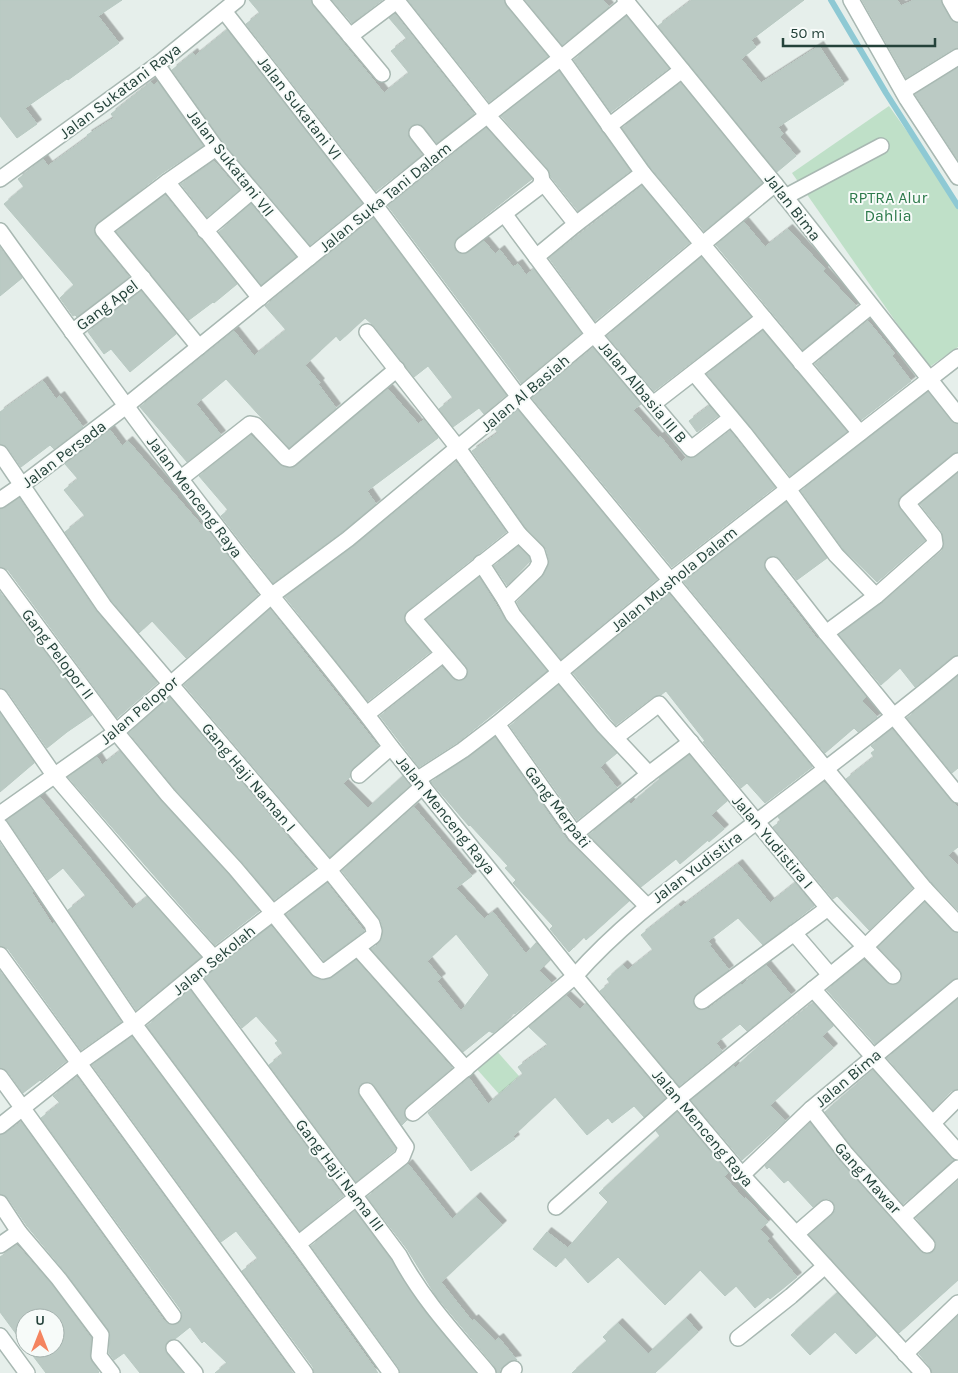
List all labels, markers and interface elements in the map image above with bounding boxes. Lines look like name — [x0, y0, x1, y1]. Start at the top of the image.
scale bar — [783, 15, 936, 47]
text: 50 m — [790, 24, 825, 42]
street label: Jalan Sukatani Raya — [56, 39, 184, 143]
street label: Jalan Sukatani VI — [254, 53, 346, 163]
street label: Jalan Sukatani VII — [183, 106, 279, 220]
street label: Jalan Suka Tani Dalam — [315, 138, 455, 256]
street label: Jalan Bima — [761, 169, 825, 245]
park label: RPTRA Alur Dahlia — [849, 188, 928, 225]
street label: Gang Apel — [72, 275, 142, 335]
street label: Jalan Albasia III B — [595, 337, 691, 447]
street label: Jalan Al Basiah — [477, 350, 573, 436]
street label: Jalan Persada — [18, 416, 110, 492]
street label: Jalan Menceng Raya — [143, 432, 247, 562]
street label: Jalan Mushola Dalam — [607, 522, 741, 636]
street label: Gang Pelopor II — [18, 605, 98, 703]
street label: Jalan Pelopor — [96, 672, 182, 748]
street label: Gang Haji Naman I — [198, 719, 300, 835]
street label: Jalan Menceng Raya — [392, 752, 500, 878]
street label: Gang Merpati — [521, 762, 595, 852]
street label: Jalan Yudistira I — [729, 792, 817, 892]
street label: Jalan Yudistira — [648, 827, 746, 907]
street label: Jalan Sekolah — [169, 921, 259, 999]
street label: Jalan Bima — [811, 1045, 885, 1111]
street label: Jalan Menceng Raya — [648, 1065, 758, 1191]
street label: Gang Haji Nama III — [292, 1115, 388, 1235]
street label: Gang Mawar — [831, 1138, 905, 1218]
north arrow — [15, 1308, 65, 1358]
text: U — [35, 1312, 45, 1329]

